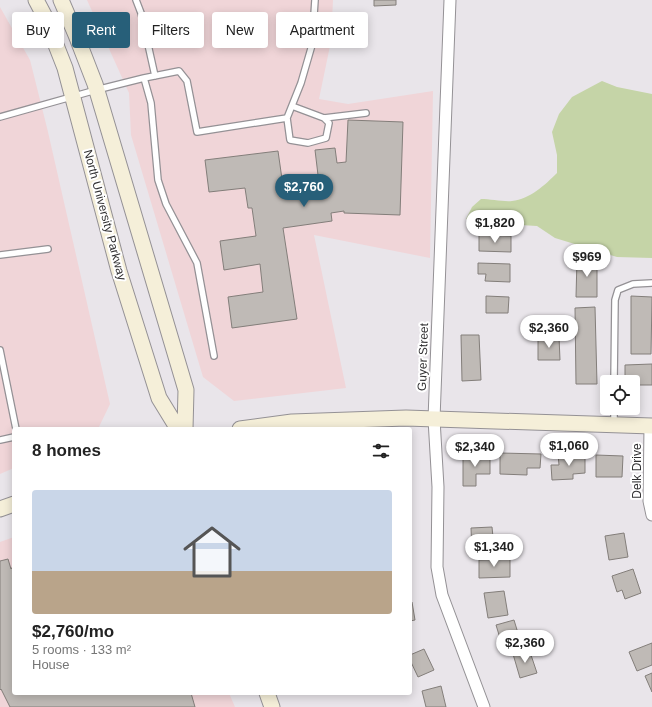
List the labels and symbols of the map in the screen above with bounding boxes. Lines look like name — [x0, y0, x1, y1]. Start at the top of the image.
street label: North University Parkway — [81, 148, 129, 282]
pin: $2,760 — [271, 174, 337, 208]
pin: $1,820 — [462, 210, 528, 244]
pin: $969 — [563, 244, 611, 278]
pin: $2,360 — [516, 315, 582, 349]
street label: Guyer Street — [415, 322, 431, 391]
pin: $1,060 — [536, 433, 602, 467]
pin: $2,340 — [442, 434, 508, 468]
street label: Delk Drive — [630, 443, 644, 499]
pin: $1,340 — [461, 534, 527, 568]
pin: $2,360 — [492, 630, 558, 664]

